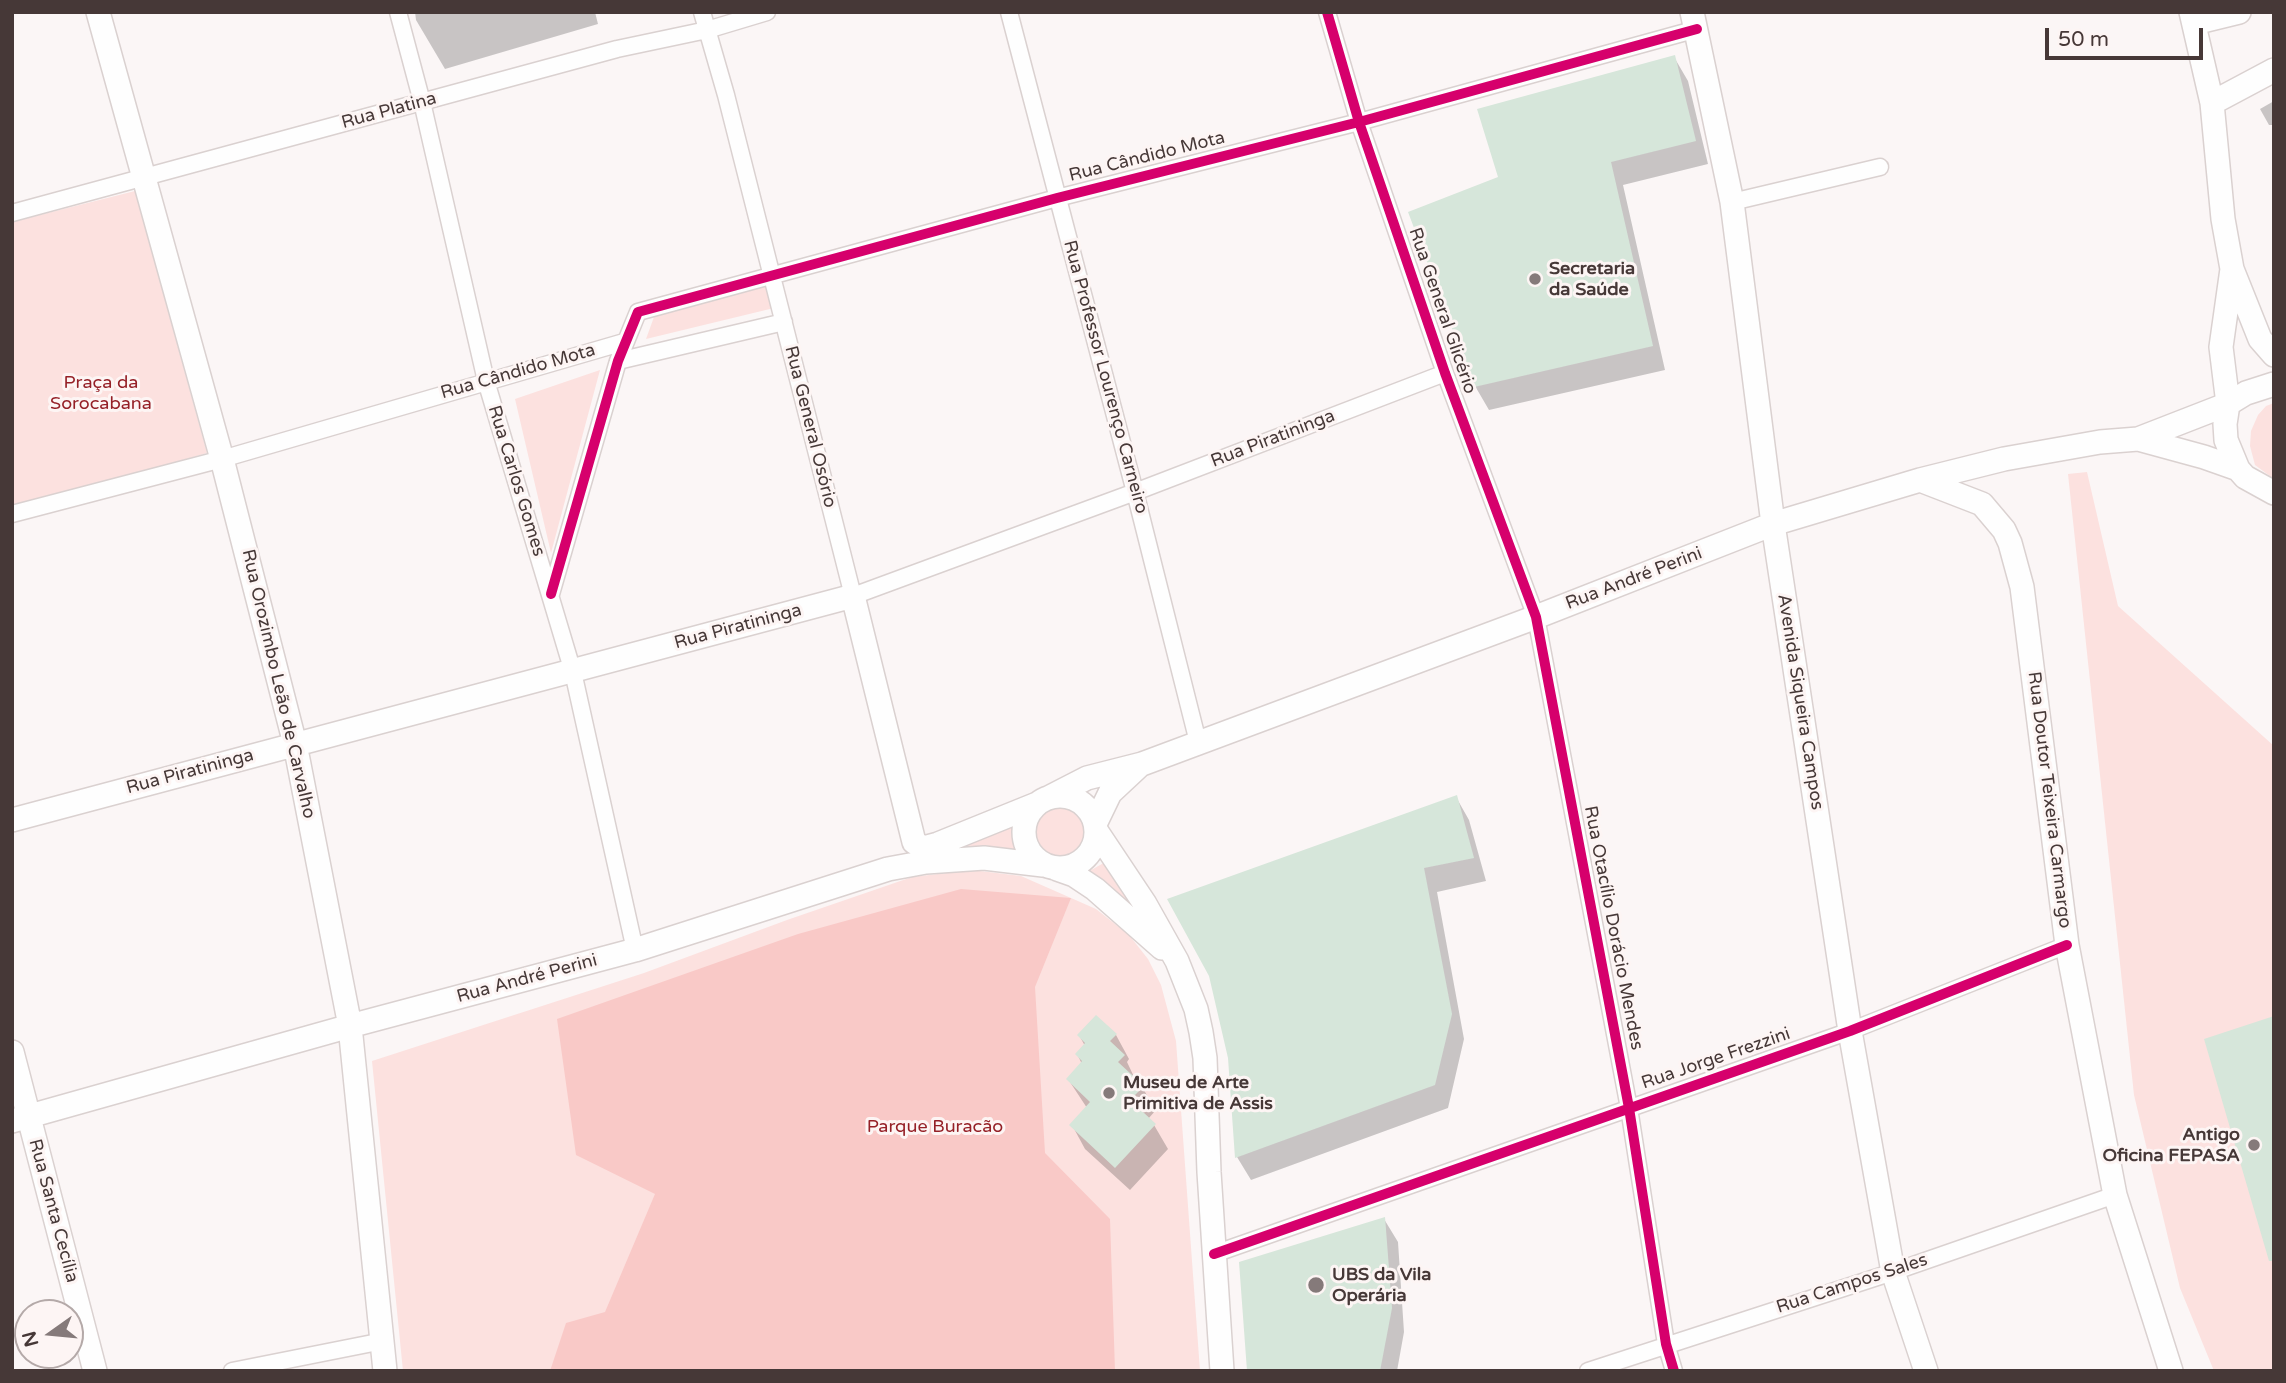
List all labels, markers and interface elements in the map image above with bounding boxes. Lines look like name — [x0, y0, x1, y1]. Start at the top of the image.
scale bar — [2048, 14, 2206, 58]
text: 50 m — [2058, 27, 2109, 52]
street label: Rua Platina — [339, 88, 439, 134]
street label: Rua Cândido Mota — [1067, 127, 1227, 187]
street label: Rua General Glicério — [1403, 225, 1481, 397]
street label: Rua Professor Lourenço Carneiro — [1058, 238, 1152, 516]
place label: Secretaria da Saúde — [1549, 258, 1635, 300]
marker: Secretaria da Saúde — [1527, 271, 1543, 287]
street label: Rua Cândido Mota — [438, 340, 598, 404]
street label: Rua General Osório — [779, 344, 841, 510]
park label: Praça da Sorocabana — [50, 372, 152, 414]
street label: Rua Carlos Gomes — [483, 403, 549, 559]
street label: Rua Piratininga — [1208, 405, 1338, 473]
street label: Rua André Perini — [1563, 543, 1705, 615]
street label: Rua Orozimbo Leão de Carvalho — [236, 547, 320, 821]
street label: Avenida Siqueira Campos — [1772, 593, 1828, 811]
street label: Rua Piratininga — [672, 600, 804, 654]
street label: Rua Doutor Teixeira Carmargo — [2023, 670, 2075, 930]
street label: Rua Piratininga — [124, 745, 256, 799]
street label: Rua Otacílio Dorácio Mendes — [1579, 804, 1647, 1052]
street label: Rua André Perini — [454, 950, 600, 1008]
street label: Rua Jorge Frezzini — [1639, 1023, 1793, 1095]
place label: Museu de Arte Primitiva de Assis — [1123, 1072, 1273, 1114]
marker: Museu de Arte Primitiva de Assis — [1101, 1085, 1117, 1101]
park label: Parque Buracão — [867, 1116, 1003, 1138]
place label: Antigo Oficina FEPASA — [2102, 1124, 2240, 1166]
street label: Rua Santa Cecília — [23, 1137, 83, 1285]
marker: Antigo Oficina FEPASA — [2246, 1137, 2262, 1153]
street label: Rua Campos Sales — [1774, 1249, 1930, 1319]
place label: UBS da Vila Operária — [1332, 1264, 1431, 1306]
marker: UBS da Vila Operária — [1306, 1275, 1326, 1295]
north arrow — [14, 1299, 84, 1369]
text: N — [18, 1329, 43, 1349]

